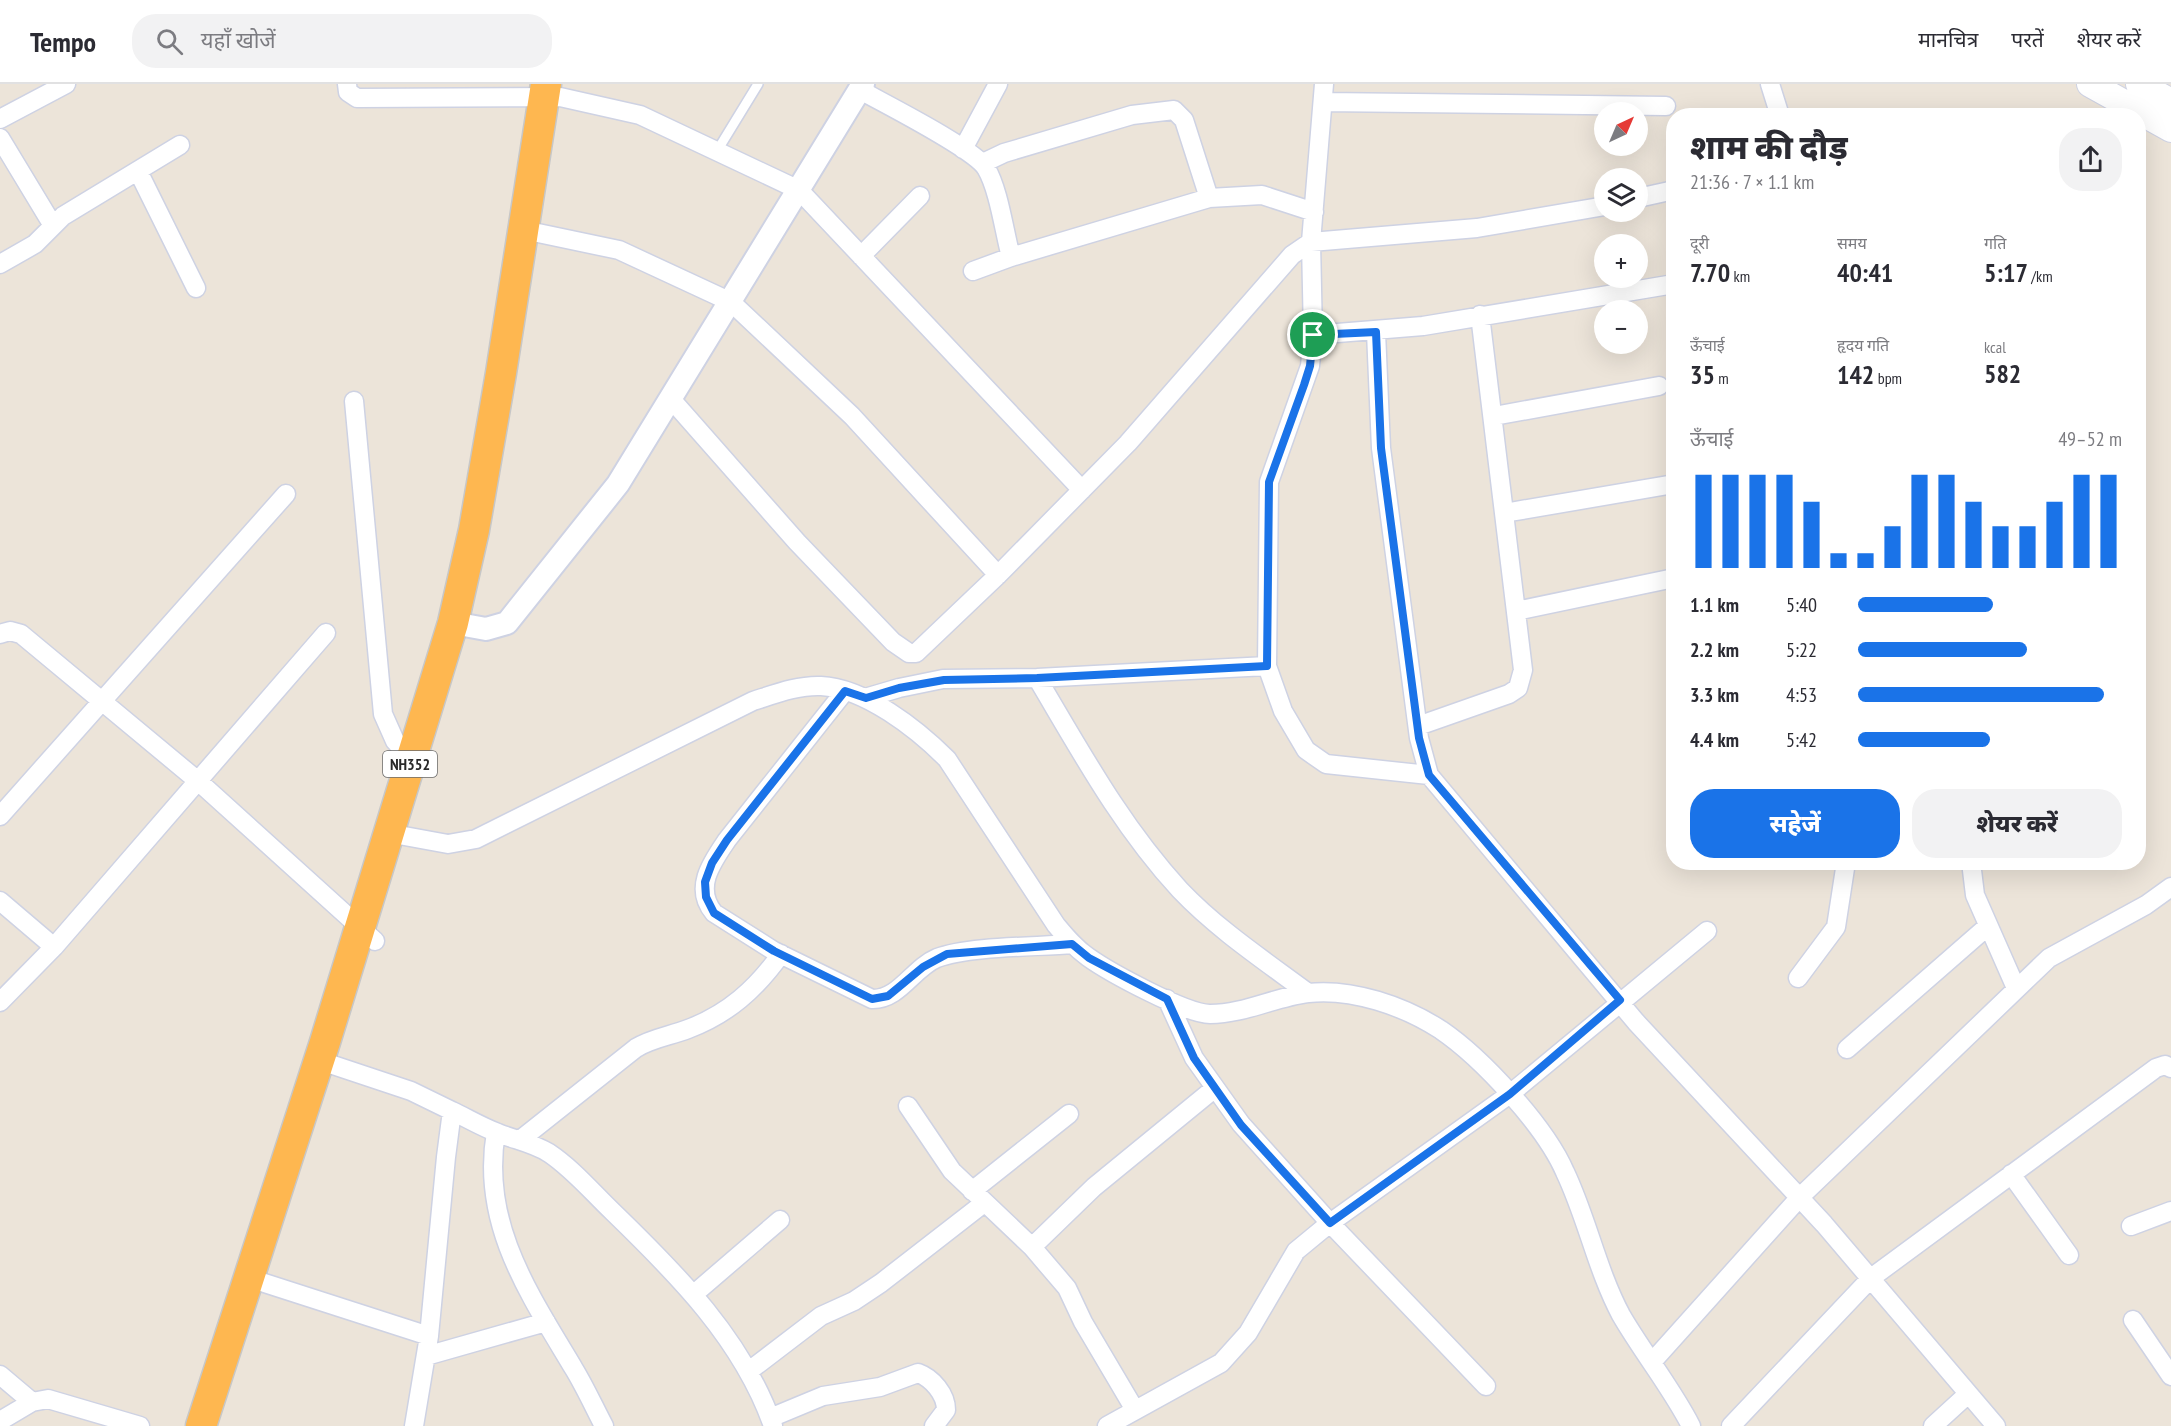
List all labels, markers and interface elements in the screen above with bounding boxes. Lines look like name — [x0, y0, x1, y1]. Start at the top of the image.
search box — [132, 14, 552, 68]
text: Tempo — [30, 23, 96, 60]
icon: search — [153, 25, 186, 58]
text: यहाँ खोजें — [201, 26, 276, 54]
text: मानचित्र — [1918, 26, 1978, 53]
text: परतें — [2011, 26, 2044, 53]
text: शेयर करें — [2077, 26, 2141, 53]
north arrow — [1594, 102, 1648, 156]
map controls — [1594, 102, 1648, 354]
text: शाम की दौड़ — [1690, 125, 1848, 168]
button: share — [2059, 128, 2122, 191]
button: layers — [1594, 168, 1648, 222]
text: 21:36 · 7 × 1.1 km — [1690, 169, 1814, 195]
text: दूरी — [1690, 233, 1709, 253]
text: समय — [1837, 233, 1867, 253]
text: गति — [1984, 233, 2006, 253]
button: + — [1594, 234, 1648, 288]
text: 7.70 — [1690, 256, 1730, 289]
text: 40:41 — [1837, 256, 1893, 289]
text: 5:17 — [1984, 256, 2028, 289]
text: km — [1730, 266, 1750, 286]
text: /km — [2028, 266, 2053, 286]
button: − — [1594, 300, 1648, 354]
pin — [1287, 309, 1338, 360]
icon: arrive — [1296, 318, 1329, 351]
text: ऊँचाई — [1690, 335, 1725, 355]
text: हृदय गति — [1837, 335, 1889, 355]
text: kcal — [1984, 337, 2006, 357]
text: 582 — [1984, 357, 2021, 390]
text: 35 — [1690, 358, 1715, 391]
text: 142 — [1837, 358, 1874, 391]
text: m — [1715, 368, 1729, 388]
text: bpm — [1874, 368, 1902, 388]
text: ऊँचाई — [1690, 426, 1733, 452]
text: 49–52 m — [2058, 426, 2122, 452]
text: 1.1 km — [1690, 592, 1739, 618]
text: 5:40 — [1786, 592, 1817, 618]
text: 2.2 km — [1690, 637, 1739, 663]
text: 5:22 — [1786, 637, 1817, 663]
text: 3.3 km — [1690, 682, 1739, 708]
text: 4:53 — [1786, 682, 1817, 708]
text: 4.4 km — [1690, 727, 1739, 753]
text: 5:42 — [1786, 727, 1817, 753]
road number: NH352 — [383, 751, 437, 777]
button: सहेजें — [1690, 789, 1900, 858]
button: शेयर करें — [1912, 789, 2122, 858]

